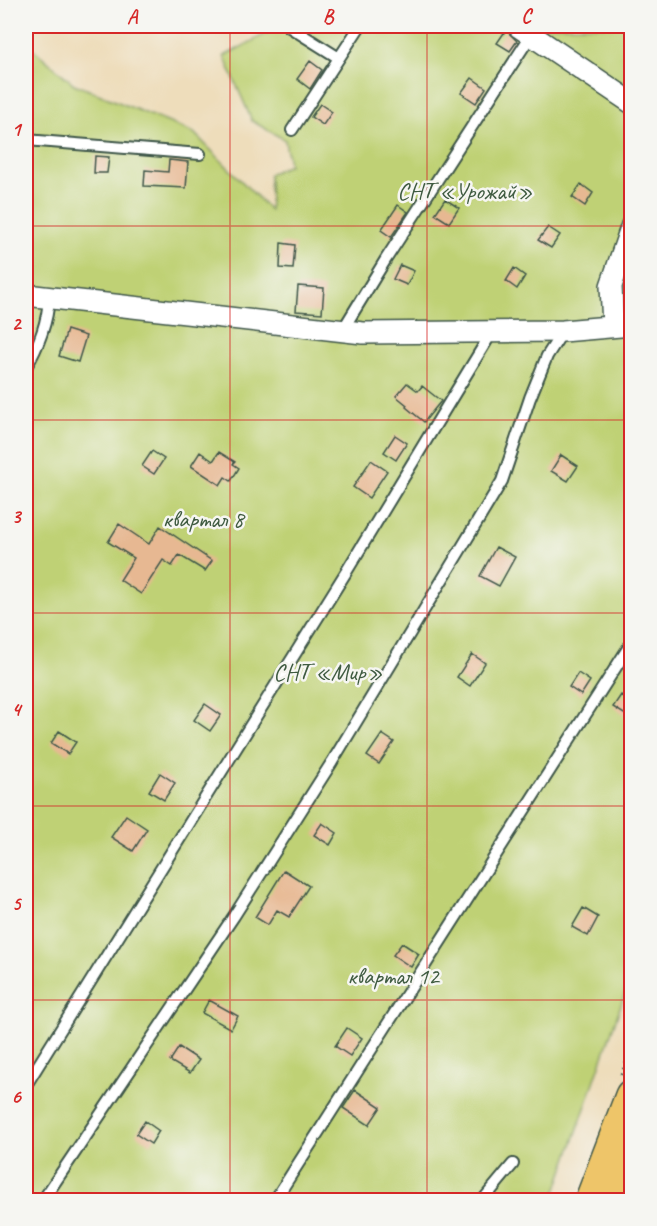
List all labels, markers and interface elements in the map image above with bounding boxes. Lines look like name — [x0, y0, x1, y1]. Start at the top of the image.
text: A — [127, 4, 139, 29]
text: B — [323, 4, 335, 29]
text: C — [521, 4, 533, 29]
text: 1 — [12, 117, 23, 142]
park label: СНТ «Урожай» — [397, 176, 533, 206]
text: 2 — [12, 311, 23, 336]
text: 3 — [12, 504, 23, 529]
park label: квартал 8 — [163, 504, 246, 534]
park label: СНТ «Мир» — [273, 657, 383, 687]
text: 4 — [12, 697, 24, 722]
text: 5 — [12, 891, 23, 916]
park label: квартал 12 — [347, 961, 441, 991]
text: 6 — [11, 1084, 22, 1109]

